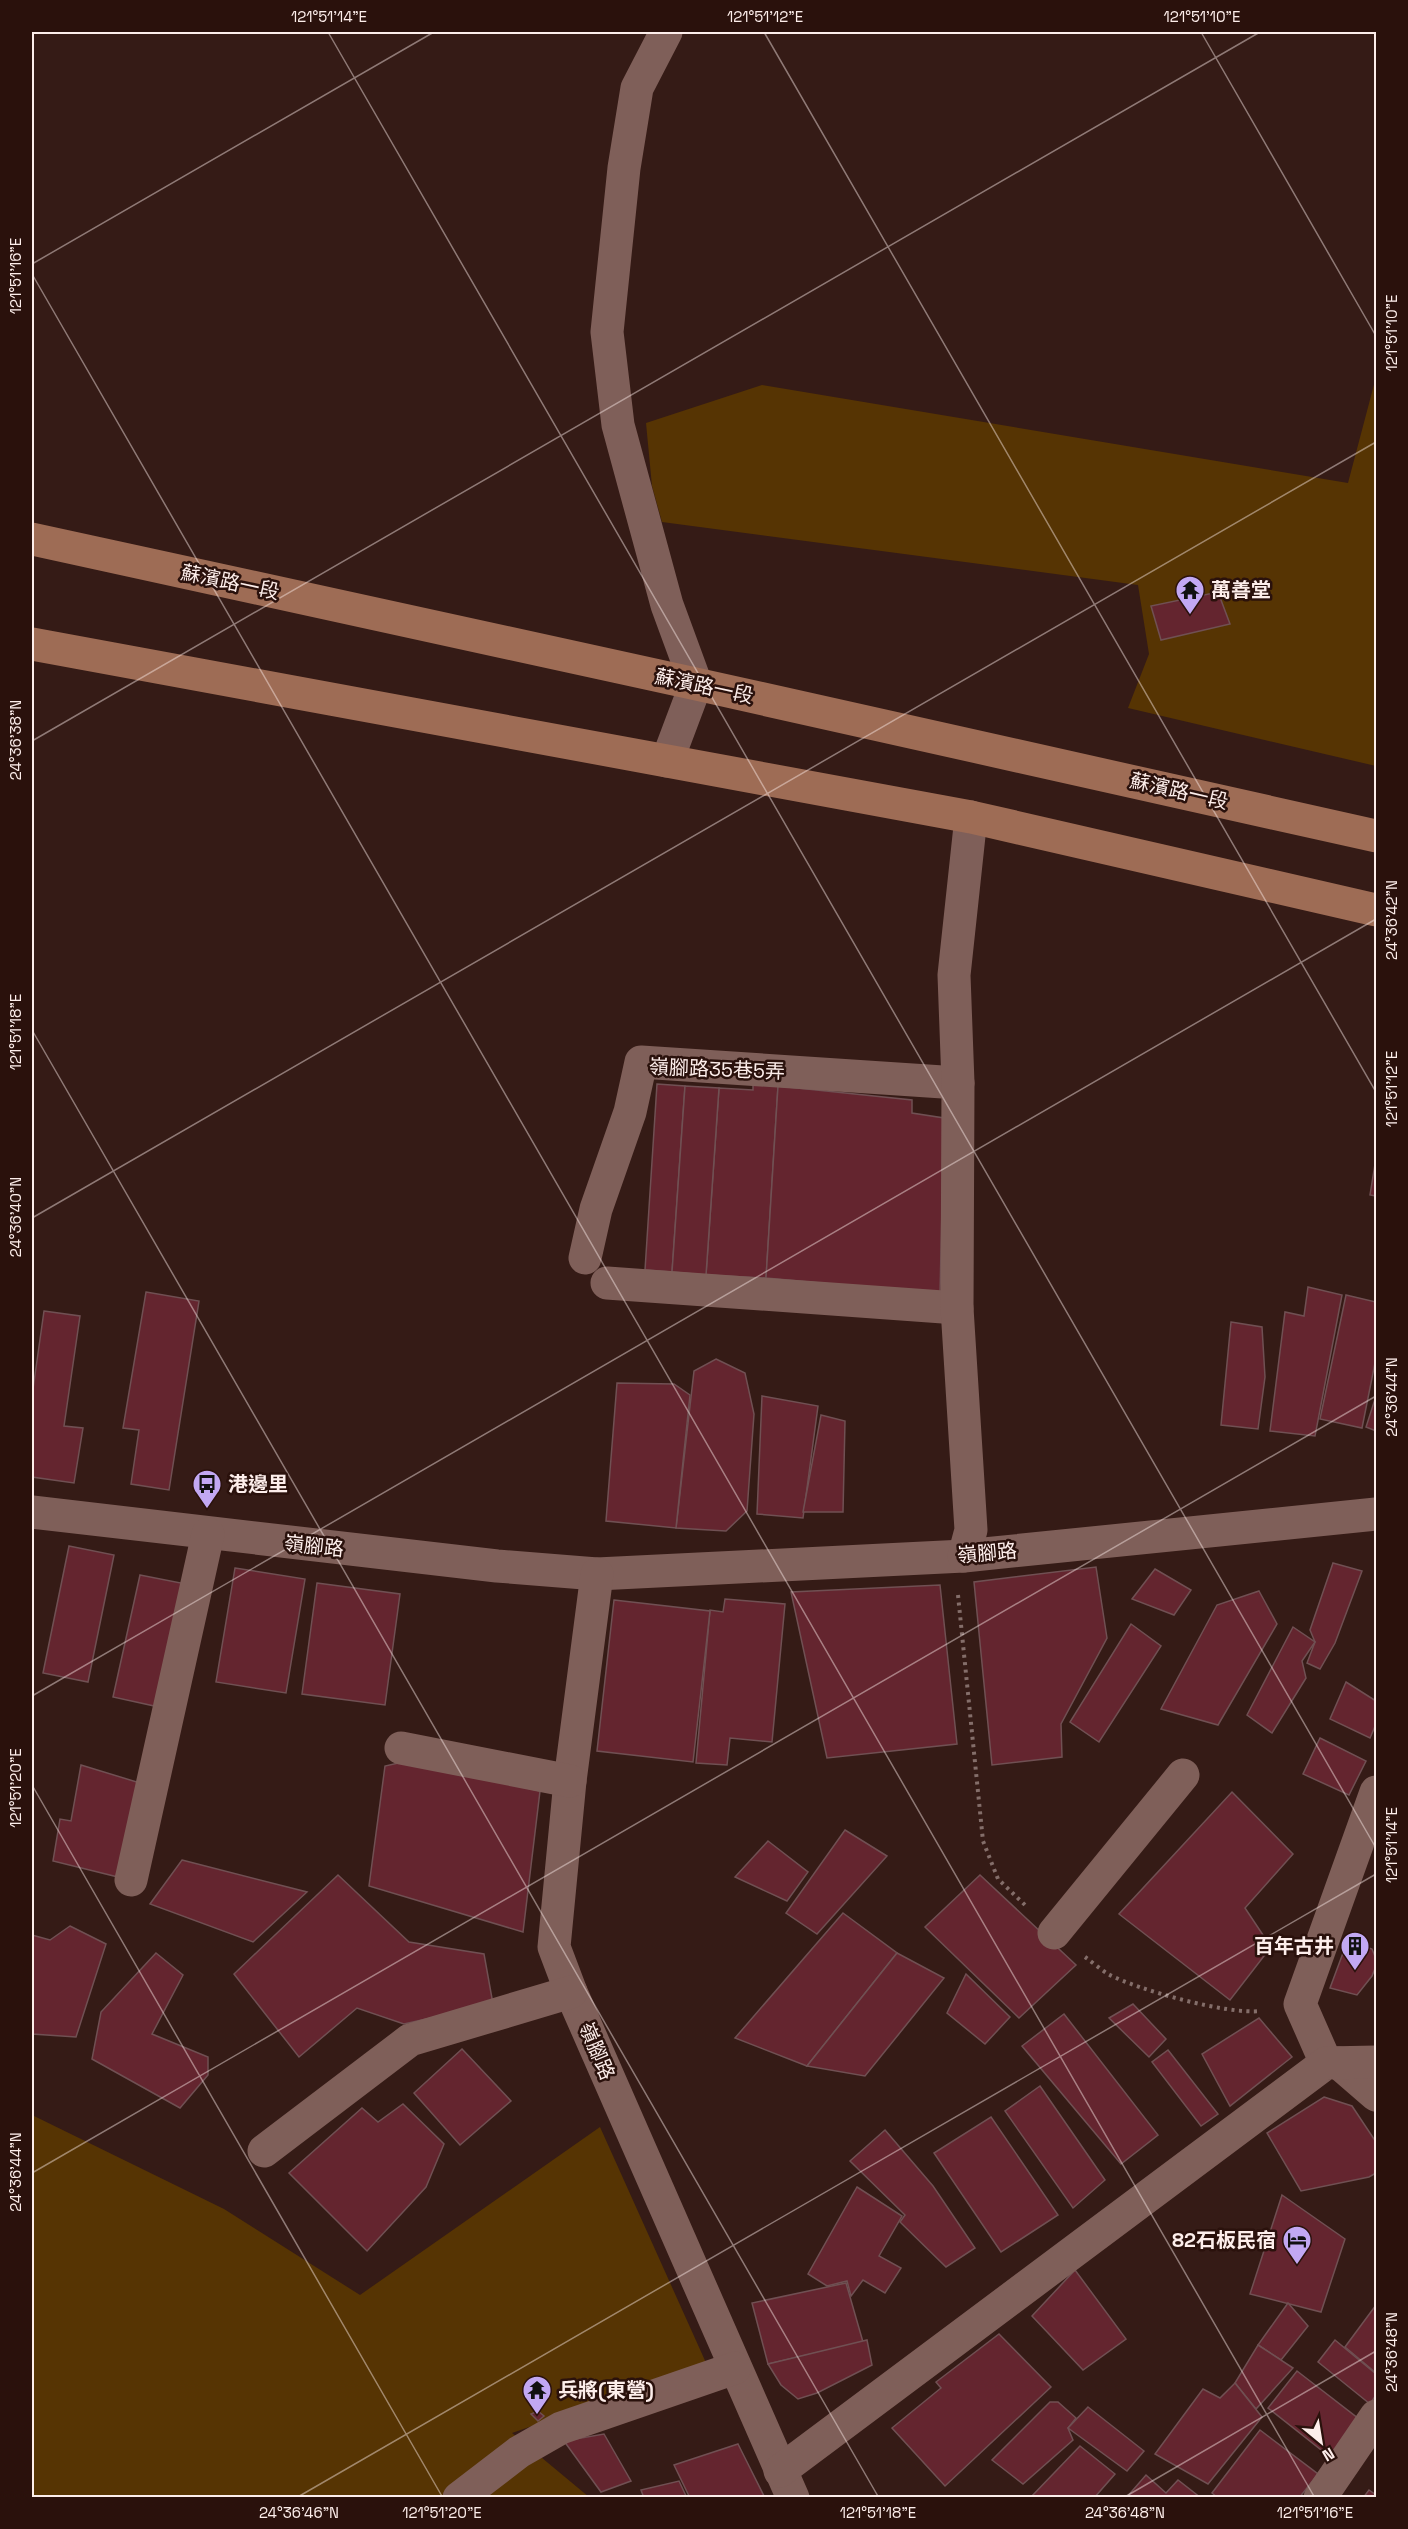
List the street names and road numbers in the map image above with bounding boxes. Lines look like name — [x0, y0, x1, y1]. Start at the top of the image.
street label: 蘇濱路一段 — [178, 559, 282, 605]
street label: 蘇濱路一段 — [652, 663, 756, 709]
street label: 蘇濱路一段 — [1127, 767, 1231, 815]
street label: 嶺腳路35巷5弄 — [649, 1054, 785, 1084]
street label: 嶺腳路 — [283, 1530, 345, 1562]
street label: 嶺腳路 — [956, 1537, 1018, 1569]
street label: 嶺腳路 — [573, 2018, 621, 2084]

